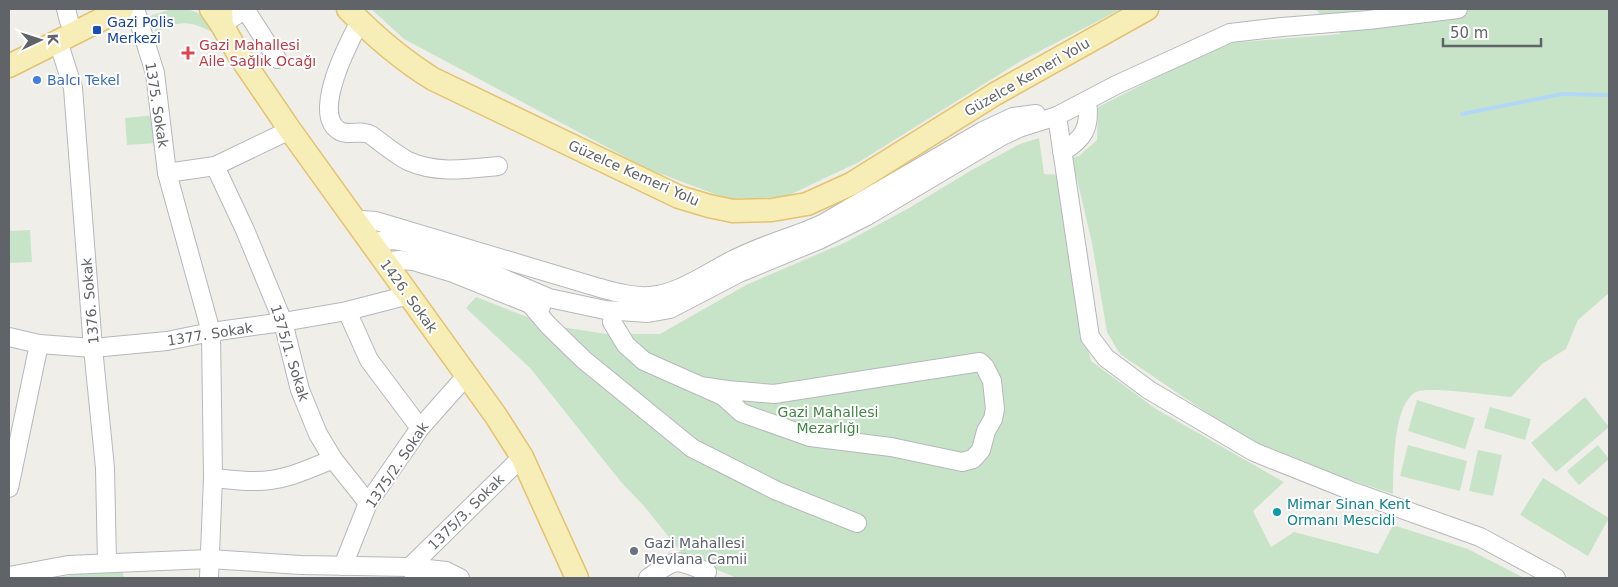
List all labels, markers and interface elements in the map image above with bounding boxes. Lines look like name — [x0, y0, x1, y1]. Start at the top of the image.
place label: Gazi Polis Merkezi — [107, 14, 174, 46]
north arrow — [15, 15, 65, 65]
scale bar — [1443, 15, 1540, 47]
marker: Gazi Polis Merkezi — [91, 24, 103, 36]
text: 50 m — [1450, 24, 1488, 42]
text: K — [45, 33, 61, 46]
street label: Güzelce Kemeri Yolu — [962, 35, 1092, 119]
place label: Gazi Mahallesi Aile Sağlık Ocağı — [199, 37, 316, 69]
marker: Gazi Mahallesi Aile Sağlık Ocağı — [181, 46, 195, 60]
street label: 1375. Sokak — [142, 61, 172, 150]
place label: Balcı Tekel — [47, 72, 120, 88]
marker: Balcı Tekel — [31, 74, 43, 86]
street label: Güzelce Kemeri Yolu — [566, 137, 702, 209]
street label: 1376. Sokak — [78, 256, 102, 345]
street label: 1426. Sokak — [377, 256, 441, 336]
street label: 1375/1. Sokak — [268, 303, 313, 404]
street label: 1377. Sokak — [166, 319, 255, 349]
park label: Gazi Mahallesi Mezarlığı — [778, 404, 878, 436]
street label: 1375/2. Sokak — [362, 418, 432, 511]
street label: 1375/3. Sokak — [425, 470, 508, 553]
place label: Mimar Sinan Kent Ormanı Mescidi — [1287, 496, 1411, 528]
marker: Mimar Sinan Kent Ormanı Mescidi — [1271, 506, 1283, 518]
place label: Gazi Mahallesi Mevlana Camii — [644, 535, 747, 567]
marker: Gazi Mahallesi Mevlana Camii — [628, 545, 640, 557]

